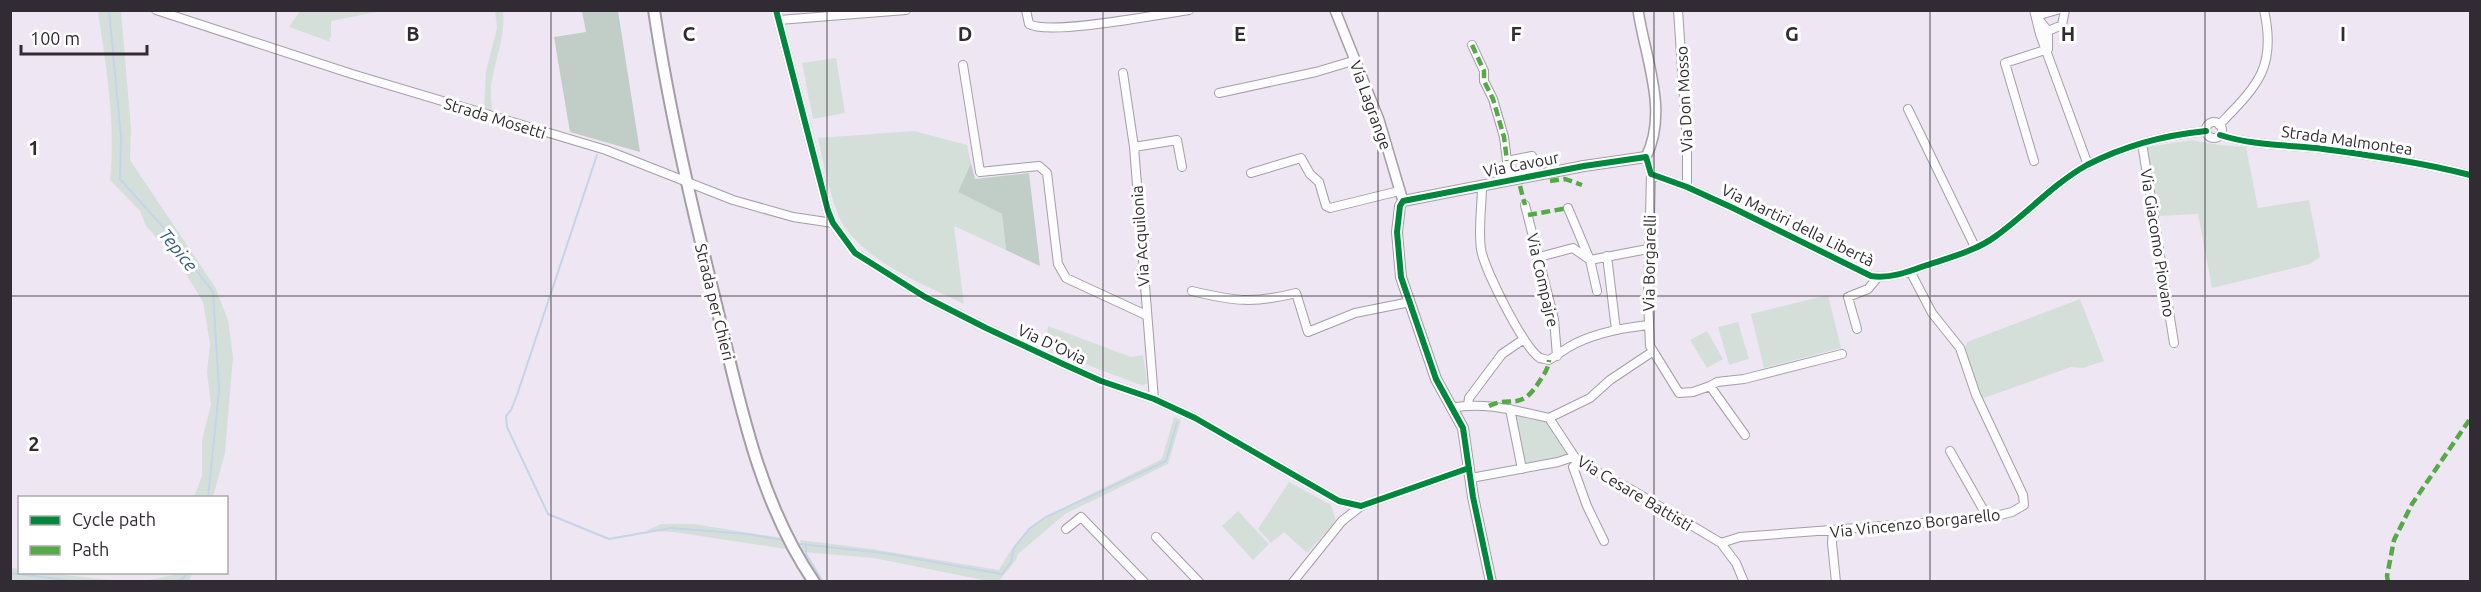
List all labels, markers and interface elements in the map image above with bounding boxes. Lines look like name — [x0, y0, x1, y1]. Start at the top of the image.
scale bar — [21, 18, 147, 56]
text: B — [406, 22, 420, 45]
text: C — [683, 22, 696, 45]
text: D — [958, 22, 972, 45]
text: E — [1234, 22, 1246, 45]
text: F — [1510, 22, 1522, 45]
text: G — [1785, 22, 1799, 45]
text: H — [2061, 22, 2075, 45]
text: I — [2340, 22, 2346, 45]
text: 100 m — [30, 28, 80, 48]
street label: Via Don Mosso — [1672, 45, 1696, 153]
street label: Via Lagrange — [1347, 58, 1395, 152]
street label: Strada Mosetti — [442, 94, 548, 142]
street label: Strada Malmontea — [2280, 122, 2414, 158]
text: 1 — [28, 136, 40, 159]
street label: Via Cavour — [1482, 148, 1560, 180]
street label: Via Giacomo Piovano — [2137, 167, 2179, 319]
street label: Via Martiri della Libertà — [1719, 180, 1877, 270]
street label: Via Acquilonia — [1127, 185, 1153, 287]
street label: Via Borgarelli — [1639, 215, 1659, 311]
water label: Tepice — [156, 224, 202, 275]
street label: Via Compajre — [1523, 231, 1563, 329]
street label: Strada per Chieri — [692, 242, 738, 362]
street label: Via D'Ovia — [1015, 320, 1089, 368]
text: 2 — [28, 432, 40, 455]
street label: Via Cesare Battisti — [1574, 452, 1696, 534]
legend — [18, 496, 228, 574]
street label: Via Vincenzo Borgarello — [1829, 505, 2001, 541]
text: Cycle path — [72, 509, 156, 529]
text: Path — [72, 539, 109, 559]

